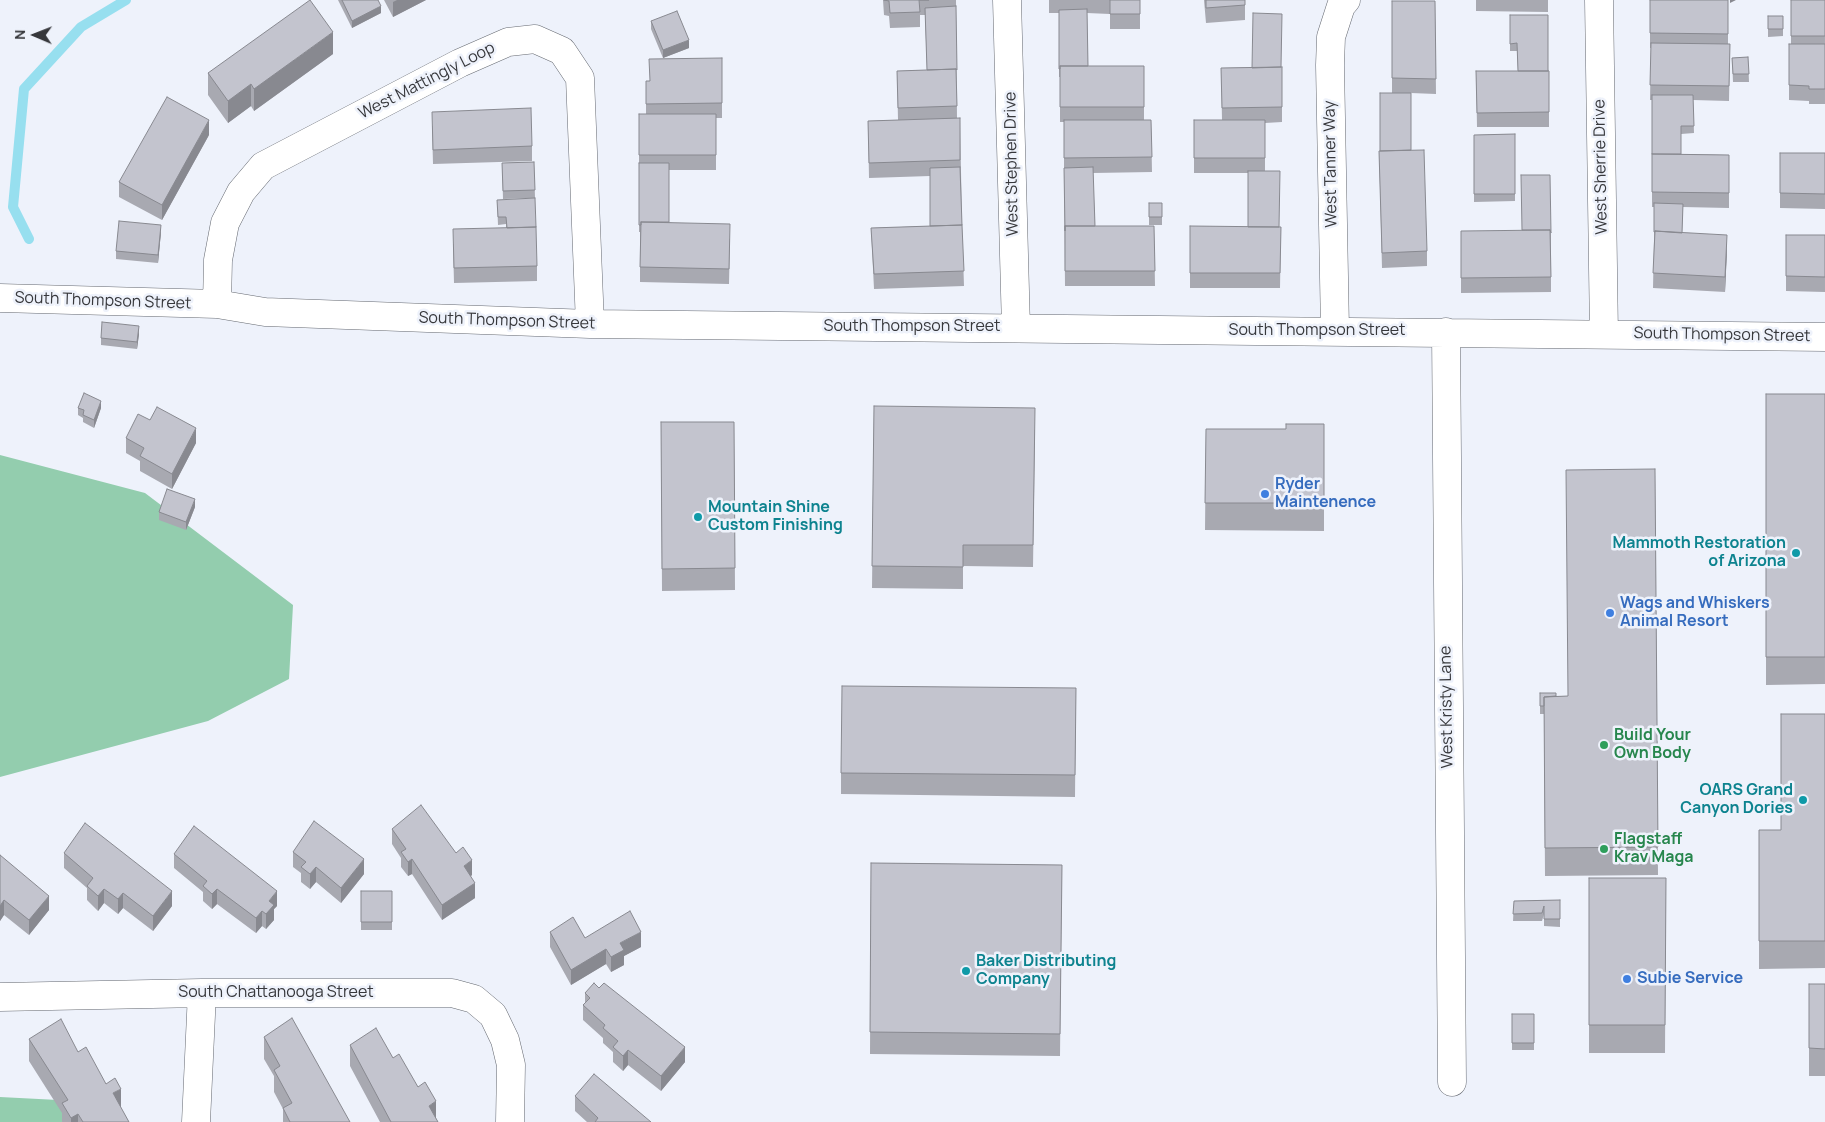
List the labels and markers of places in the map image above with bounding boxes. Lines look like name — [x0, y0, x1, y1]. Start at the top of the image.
place label: Ryder Maintenence — [1275, 475, 1376, 513]
marker: Ryder Maintenence — [1259, 488, 1271, 500]
place label: Mountain Shine Custom Finishing — [708, 498, 843, 536]
marker: Mountain Shine Custom Finishing — [692, 511, 704, 523]
place label: Mammoth Restoration of Arizona — [1613, 534, 1786, 572]
marker: Mammoth Restoration of Arizona — [1790, 547, 1802, 559]
place label: Wags and Whiskers Animal Resort — [1620, 594, 1770, 632]
marker: Wags and Whiskers Animal Resort — [1604, 607, 1616, 619]
place label: Build Your Own Body — [1614, 726, 1691, 764]
marker: Build Your Own Body — [1598, 739, 1610, 751]
place label: OARS Grand Canyon Dories — [1680, 781, 1793, 819]
marker: OARS Grand Canyon Dories — [1797, 794, 1809, 806]
place label: Flagstaff Krav Maga — [1614, 830, 1693, 868]
marker: Flagstaff Krav Maga — [1598, 843, 1610, 855]
place label: Baker Distributing Company — [976, 952, 1116, 990]
marker: Baker Distributing Company — [960, 965, 972, 977]
place label: Subie Service — [1637, 969, 1743, 989]
marker: Subie Service — [1621, 973, 1633, 985]

